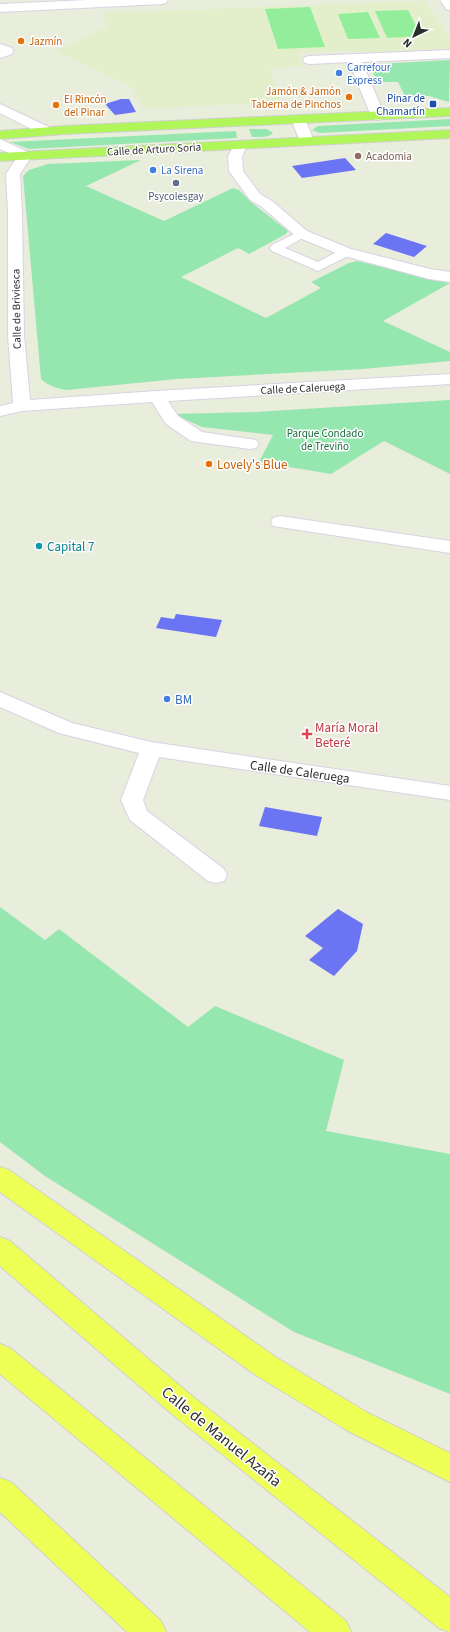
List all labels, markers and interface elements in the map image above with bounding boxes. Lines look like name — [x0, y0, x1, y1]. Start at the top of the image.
north arrow — [394, 16, 434, 56]
place label: Jazmín — [29, 34, 62, 49]
text: N — [400, 35, 415, 51]
marker: Jazmín — [16, 36, 26, 46]
place label: Carrefour Express — [347, 60, 391, 88]
marker: Carrefour Express — [334, 68, 344, 78]
place label: Jamón & Jamón Taberna de Pinchos — [251, 84, 341, 112]
place label: Pinar de Chamartín — [376, 91, 426, 119]
place label: El Rincón del Pinar — [64, 92, 107, 120]
marker: Jamón & Jamón Taberna de Pinchos — [344, 92, 354, 102]
marker: Pinar de Chamartín — [428, 99, 438, 109]
marker: El Rincón del Pinar — [51, 100, 61, 110]
street label: Calle de Arturo Soria — [107, 140, 201, 159]
place label: Acadomia — [366, 149, 412, 164]
marker: Acadomia — [353, 151, 363, 161]
place label: La Sirena — [161, 163, 203, 178]
marker: La Sirena — [148, 165, 158, 175]
marker: Psycolesgay — [171, 178, 181, 188]
place label: Psycolesgay — [148, 189, 204, 204]
street label: Calle de Briviesca — [8, 269, 25, 349]
street label: Calle de Caleruega — [260, 379, 346, 398]
park label: Parque Condado de Treviño — [287, 426, 363, 454]
place label: Lovely's Blue — [217, 456, 288, 474]
marker: Lovely's Blue — [204, 459, 214, 469]
place label: Capital 7 — [47, 538, 94, 556]
marker: Capital 7 — [34, 541, 44, 551]
place label: BM — [175, 691, 192, 709]
marker: BM — [162, 694, 172, 704]
place label: María Moral Beteré — [315, 719, 378, 752]
marker: María Moral Beteré — [302, 729, 312, 739]
street label: Calle de Caleruega — [249, 756, 351, 788]
street label: Calle de Manuel Azaña — [157, 1381, 286, 1492]

